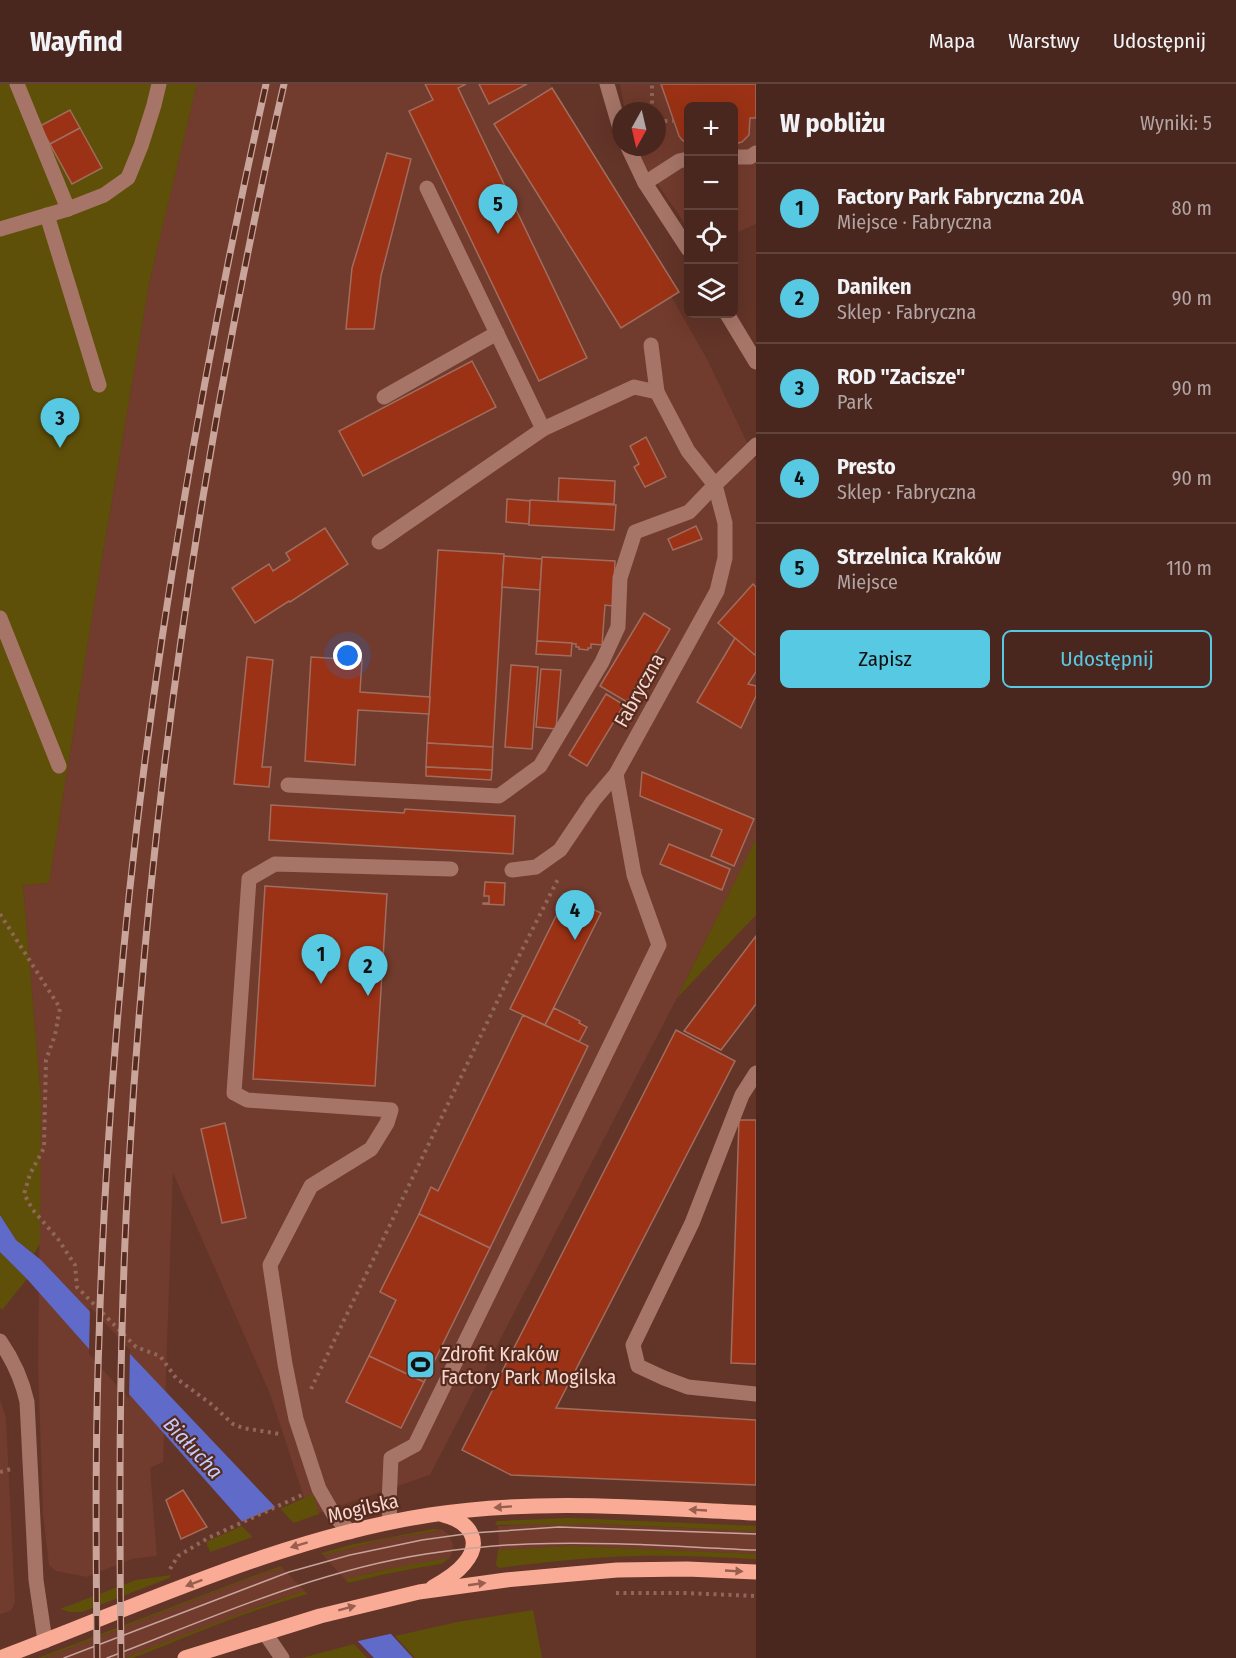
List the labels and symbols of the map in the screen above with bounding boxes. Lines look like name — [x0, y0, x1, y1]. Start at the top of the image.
north arrow — [612, 102, 666, 156]
pin: 5 — [478, 184, 518, 234]
pin: 3 — [40, 398, 80, 448]
your location — [333, 641, 362, 670]
street label: Fabryczna — [609, 649, 669, 731]
pin: 4 — [556, 890, 594, 940]
pin: 1 — [302, 934, 340, 984]
pin: 2 — [348, 946, 388, 996]
place label: Zdrofit Kraków Factory Park Mogilska — [441, 1342, 616, 1389]
sports icon: Zdrofit Kraków Factory Park Mogilska — [404, 1349, 436, 1381]
water label: Białucha — [158, 1412, 228, 1484]
street label: Mogilska — [325, 1488, 401, 1528]
one-way arrow — [493, 1503, 512, 1512]
one-way arrow — [688, 1505, 707, 1514]
one-way arrow — [290, 1541, 308, 1550]
one-way arrow — [724, 1567, 743, 1576]
one-way arrow — [185, 1579, 203, 1589]
one-way arrow — [467, 1580, 486, 1589]
one-way arrow — [338, 1603, 357, 1613]

